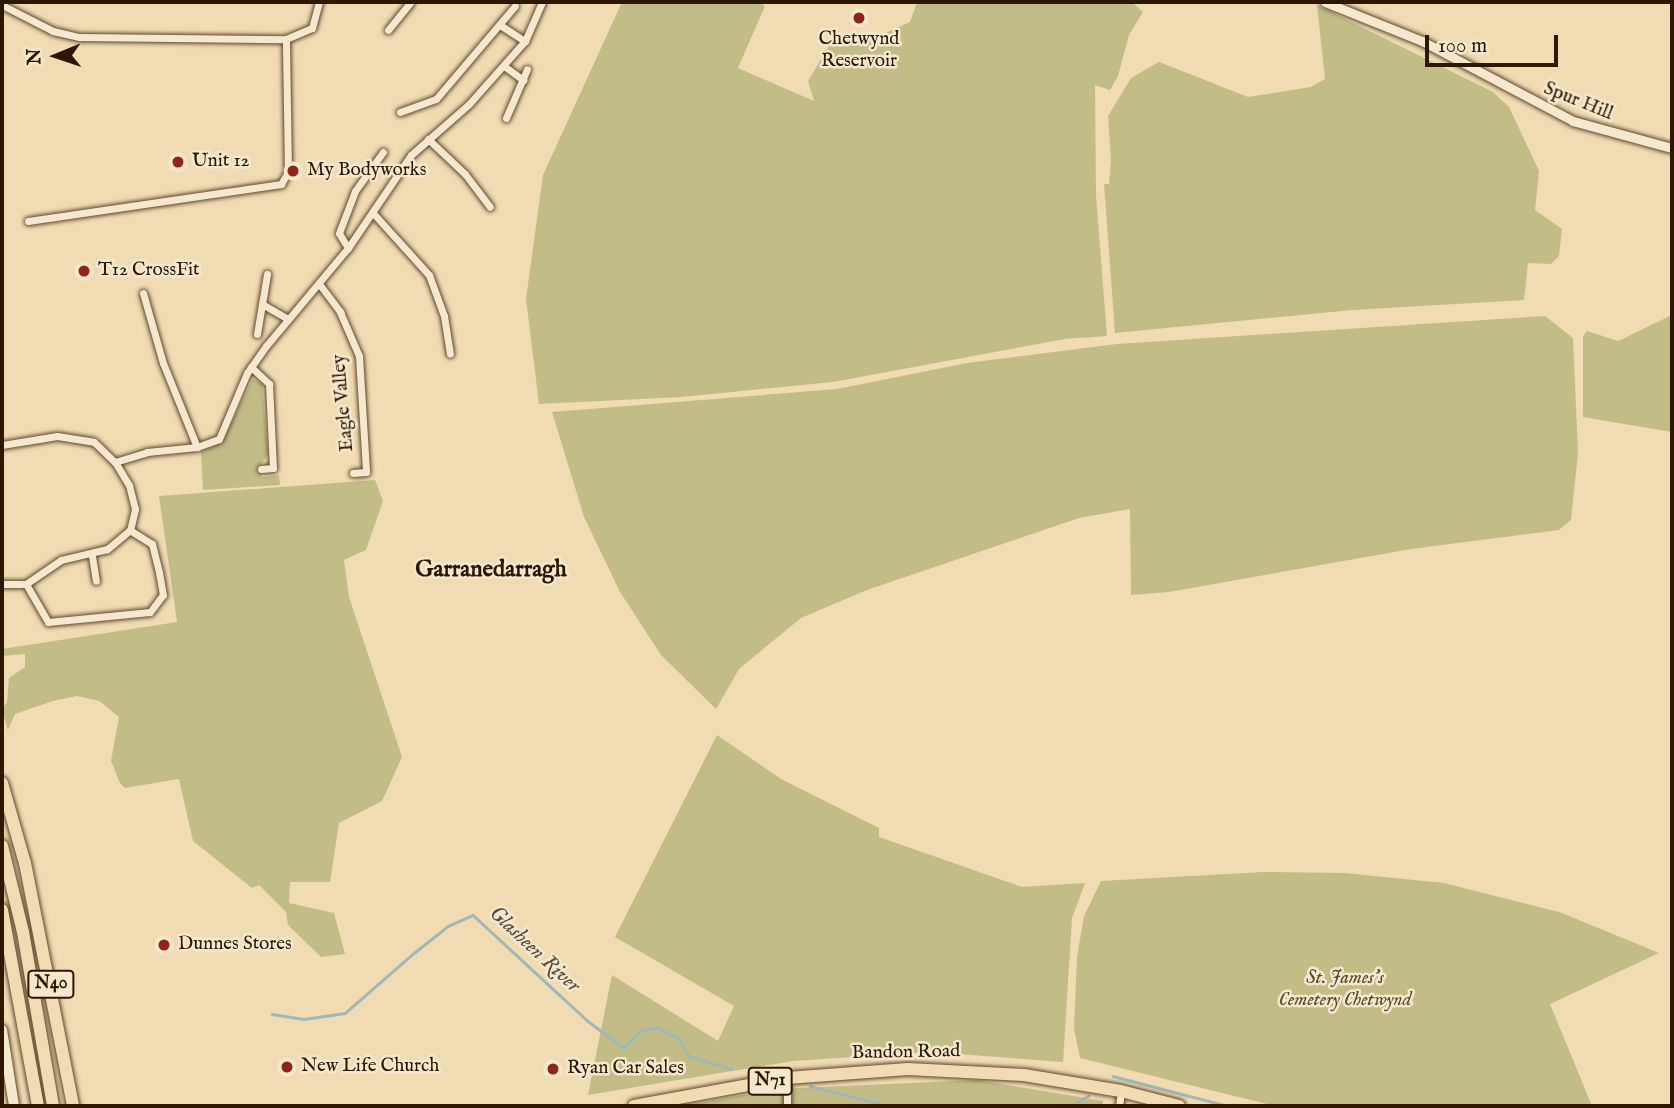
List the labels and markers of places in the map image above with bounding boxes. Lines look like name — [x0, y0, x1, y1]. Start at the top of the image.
marker: Chetwynd Reservoir — [851, 10, 867, 26]
place label: Chetwynd Reservoir — [819, 29, 899, 73]
place label: Unit 12 — [192, 151, 249, 173]
marker: Unit 12 — [170, 154, 186, 170]
place label: My Bodyworks — [307, 160, 426, 182]
marker: My Bodyworks — [285, 163, 301, 179]
place label: T12 CrossFit — [98, 260, 200, 282]
marker: T12 CrossFit — [76, 263, 92, 279]
place label: Dunnes Stores — [178, 934, 292, 956]
marker: Dunnes Stores — [156, 937, 172, 953]
place label: New Life Church — [301, 1056, 439, 1078]
place label: Ryan Car Sales — [567, 1058, 684, 1080]
marker: New Life Church — [279, 1059, 295, 1075]
marker: Ryan Car Sales — [545, 1061, 561, 1077]

